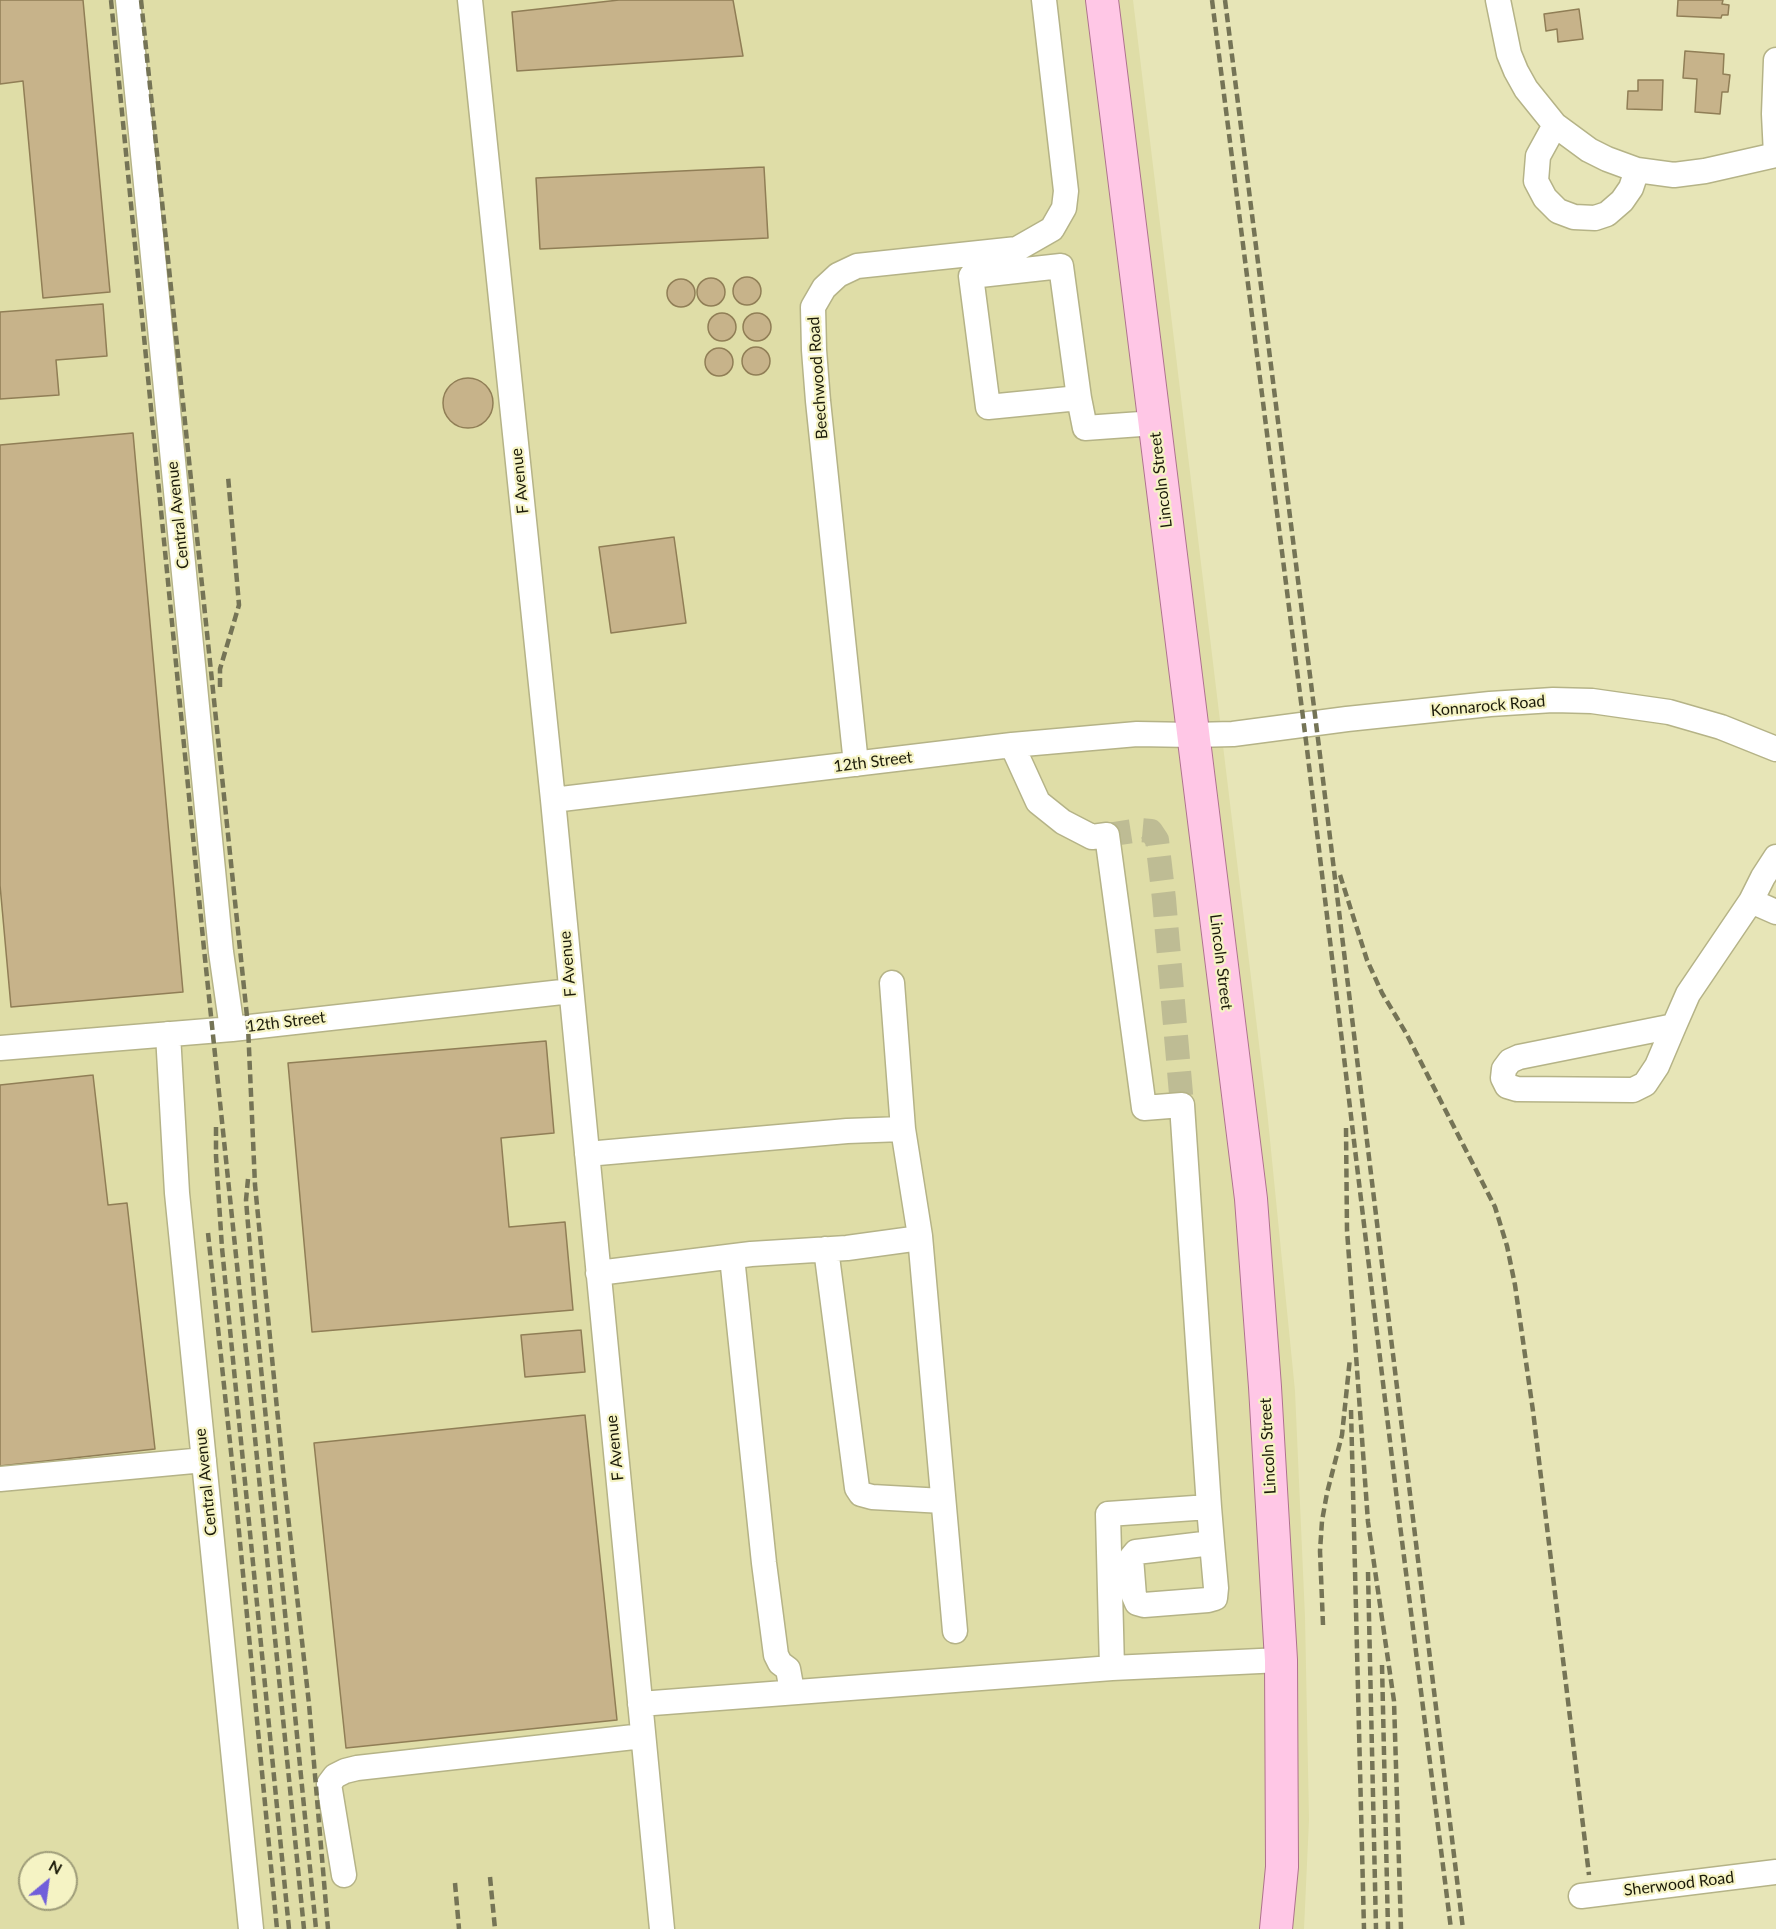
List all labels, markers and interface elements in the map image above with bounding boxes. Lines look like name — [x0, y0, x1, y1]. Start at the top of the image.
street label: Beechwood Road — [804, 316, 832, 440]
street label: Lincoln Street — [1146, 431, 1176, 529]
street label: F Avenue — [507, 447, 533, 515]
street label: Central Avenue — [163, 460, 193, 570]
street label: Konnarock Road — [1430, 691, 1546, 721]
street label: 12th Street — [832, 748, 914, 776]
street label: Lincoln Street — [1206, 913, 1236, 1011]
street label: F Avenue — [556, 930, 580, 998]
street label: 12th Street — [245, 1008, 327, 1036]
street label: Lincoln Street — [1256, 1397, 1280, 1495]
street label: F Avenue — [602, 1414, 628, 1482]
street label: Central Avenue — [191, 1427, 221, 1537]
north arrow — [18, 1851, 78, 1911]
text: N — [46, 1855, 66, 1878]
street label: Sherwood Road — [1623, 1868, 1735, 1900]

